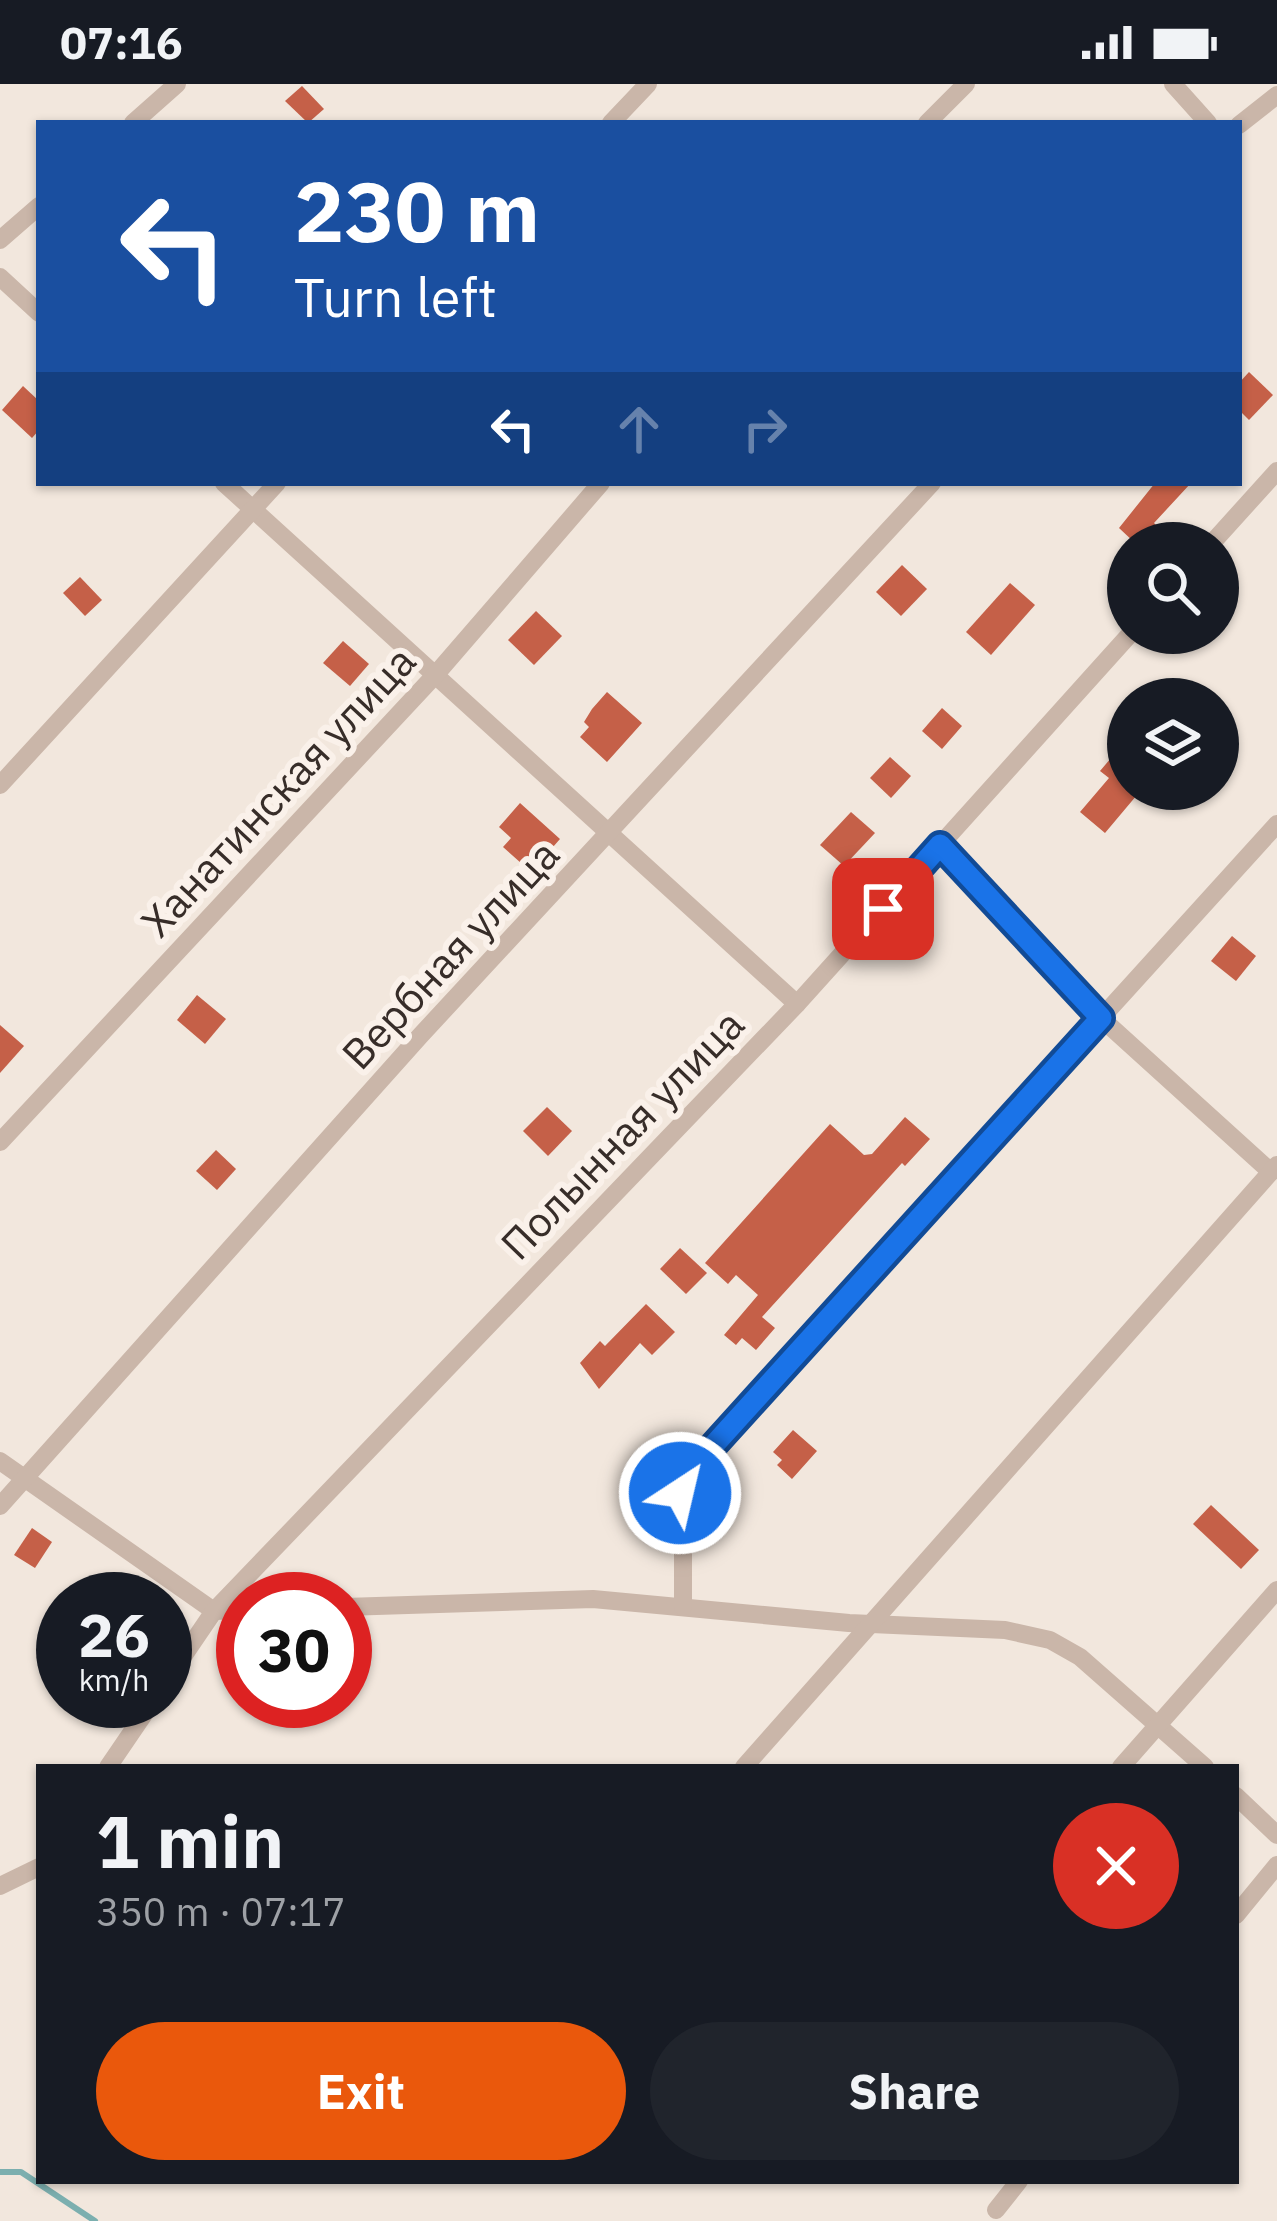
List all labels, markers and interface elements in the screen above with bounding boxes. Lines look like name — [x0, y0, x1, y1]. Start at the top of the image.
text: 07:16 — [60, 13, 183, 71]
text: 230 m — [294, 156, 540, 265]
icon: left — [96, 168, 252, 324]
text: Turn left — [294, 262, 497, 332]
icon: left — [480, 396, 546, 462]
icon: ahead — [606, 396, 672, 462]
icon: right — [732, 396, 798, 462]
map controls — [1107, 522, 1239, 810]
button: search — [1107, 522, 1239, 654]
street label: Ханатинская улица — [129, 634, 427, 948]
button: layers — [1107, 678, 1239, 810]
street label: Вербная улица — [329, 828, 571, 1080]
pin — [832, 858, 934, 960]
icon: arrive — [850, 876, 916, 942]
street label: Полынная улица — [489, 997, 755, 1271]
position arrow — [617, 1430, 743, 1556]
speed limit sign: 30 — [216, 1572, 372, 1728]
text: 26 — [78, 1595, 150, 1674]
text: km/h — [79, 1660, 149, 1699]
text: 1 min — [96, 1794, 284, 1888]
button: close — [1053, 1803, 1179, 1929]
text: 350 m · 07:17 — [96, 1886, 346, 1937]
button: Exit — [96, 2022, 626, 2160]
button: Share — [650, 2022, 1179, 2160]

